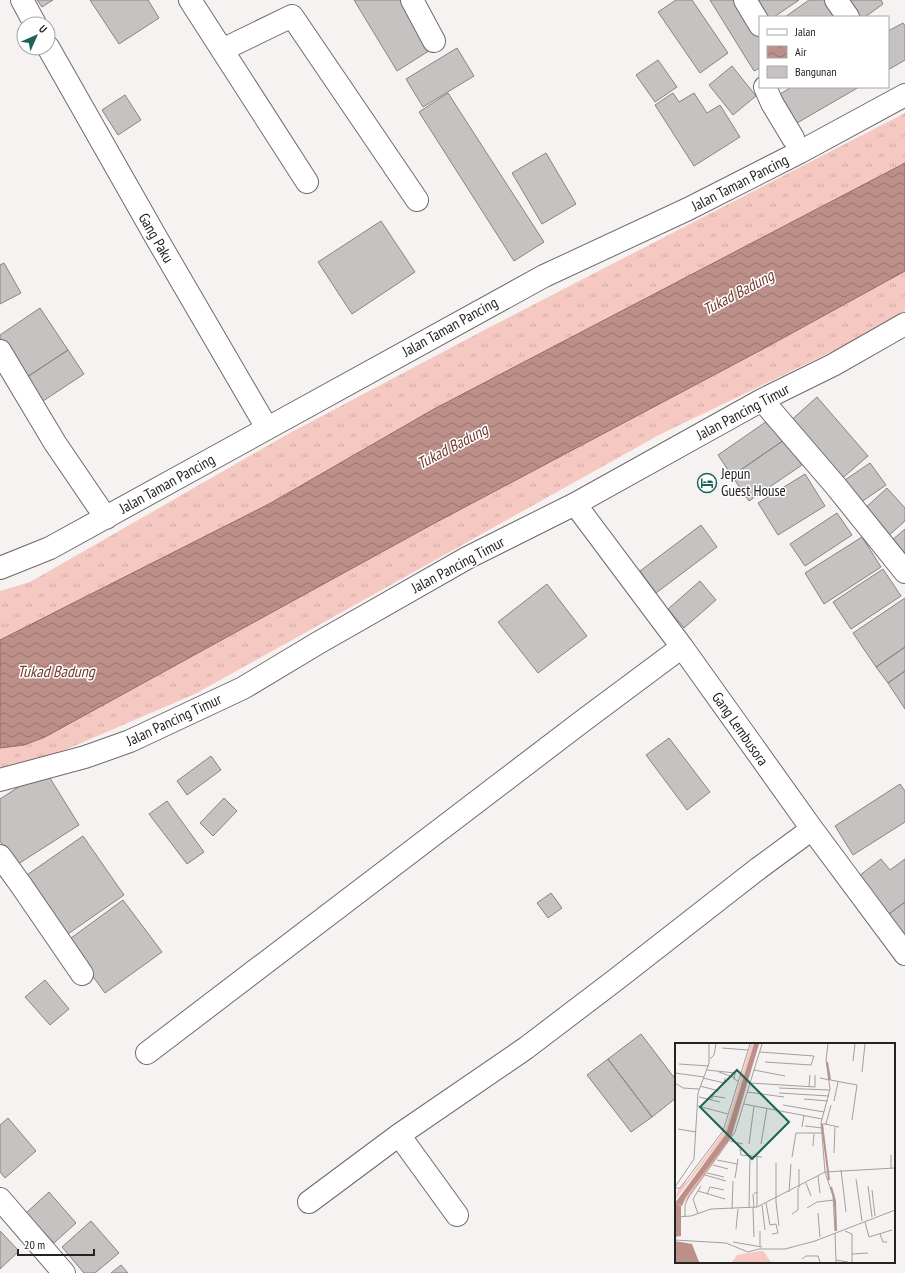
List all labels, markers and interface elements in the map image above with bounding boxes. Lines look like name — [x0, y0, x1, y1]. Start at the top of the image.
north arrow — [16, 16, 56, 56]
legend — [759, 16, 889, 88]
text: U — [36, 22, 50, 36]
text: Jalan — [794, 24, 816, 39]
text: Air — [795, 44, 807, 59]
text: Bangunan — [795, 64, 836, 79]
street label: Jalan Taman Pancing — [687, 150, 791, 216]
street label: Gang Paku — [135, 209, 178, 266]
water label: Tukad Badung — [699, 264, 778, 319]
street label: Jalan Taman Pancing — [398, 293, 501, 361]
street label: Jalan Pancing Timur — [692, 379, 793, 445]
water label: Tukad Badung — [413, 418, 492, 473]
street label: Jalan Taman Pancing — [115, 450, 218, 518]
place label: Jepun Guest House — [720, 464, 786, 500]
hotel icon: Jepun Guest House — [696, 472, 718, 494]
street label: Jalan Pancing Timur — [407, 532, 508, 598]
water label: Tukad Badung — [17, 661, 96, 681]
street label: Gang Lembusora — [708, 688, 773, 769]
street label: Jalan Pancing Timur — [122, 689, 225, 750]
inset map — [675, 1043, 895, 1263]
scale bar — [18, 1231, 94, 1257]
text: 20 m — [24, 1237, 45, 1252]

